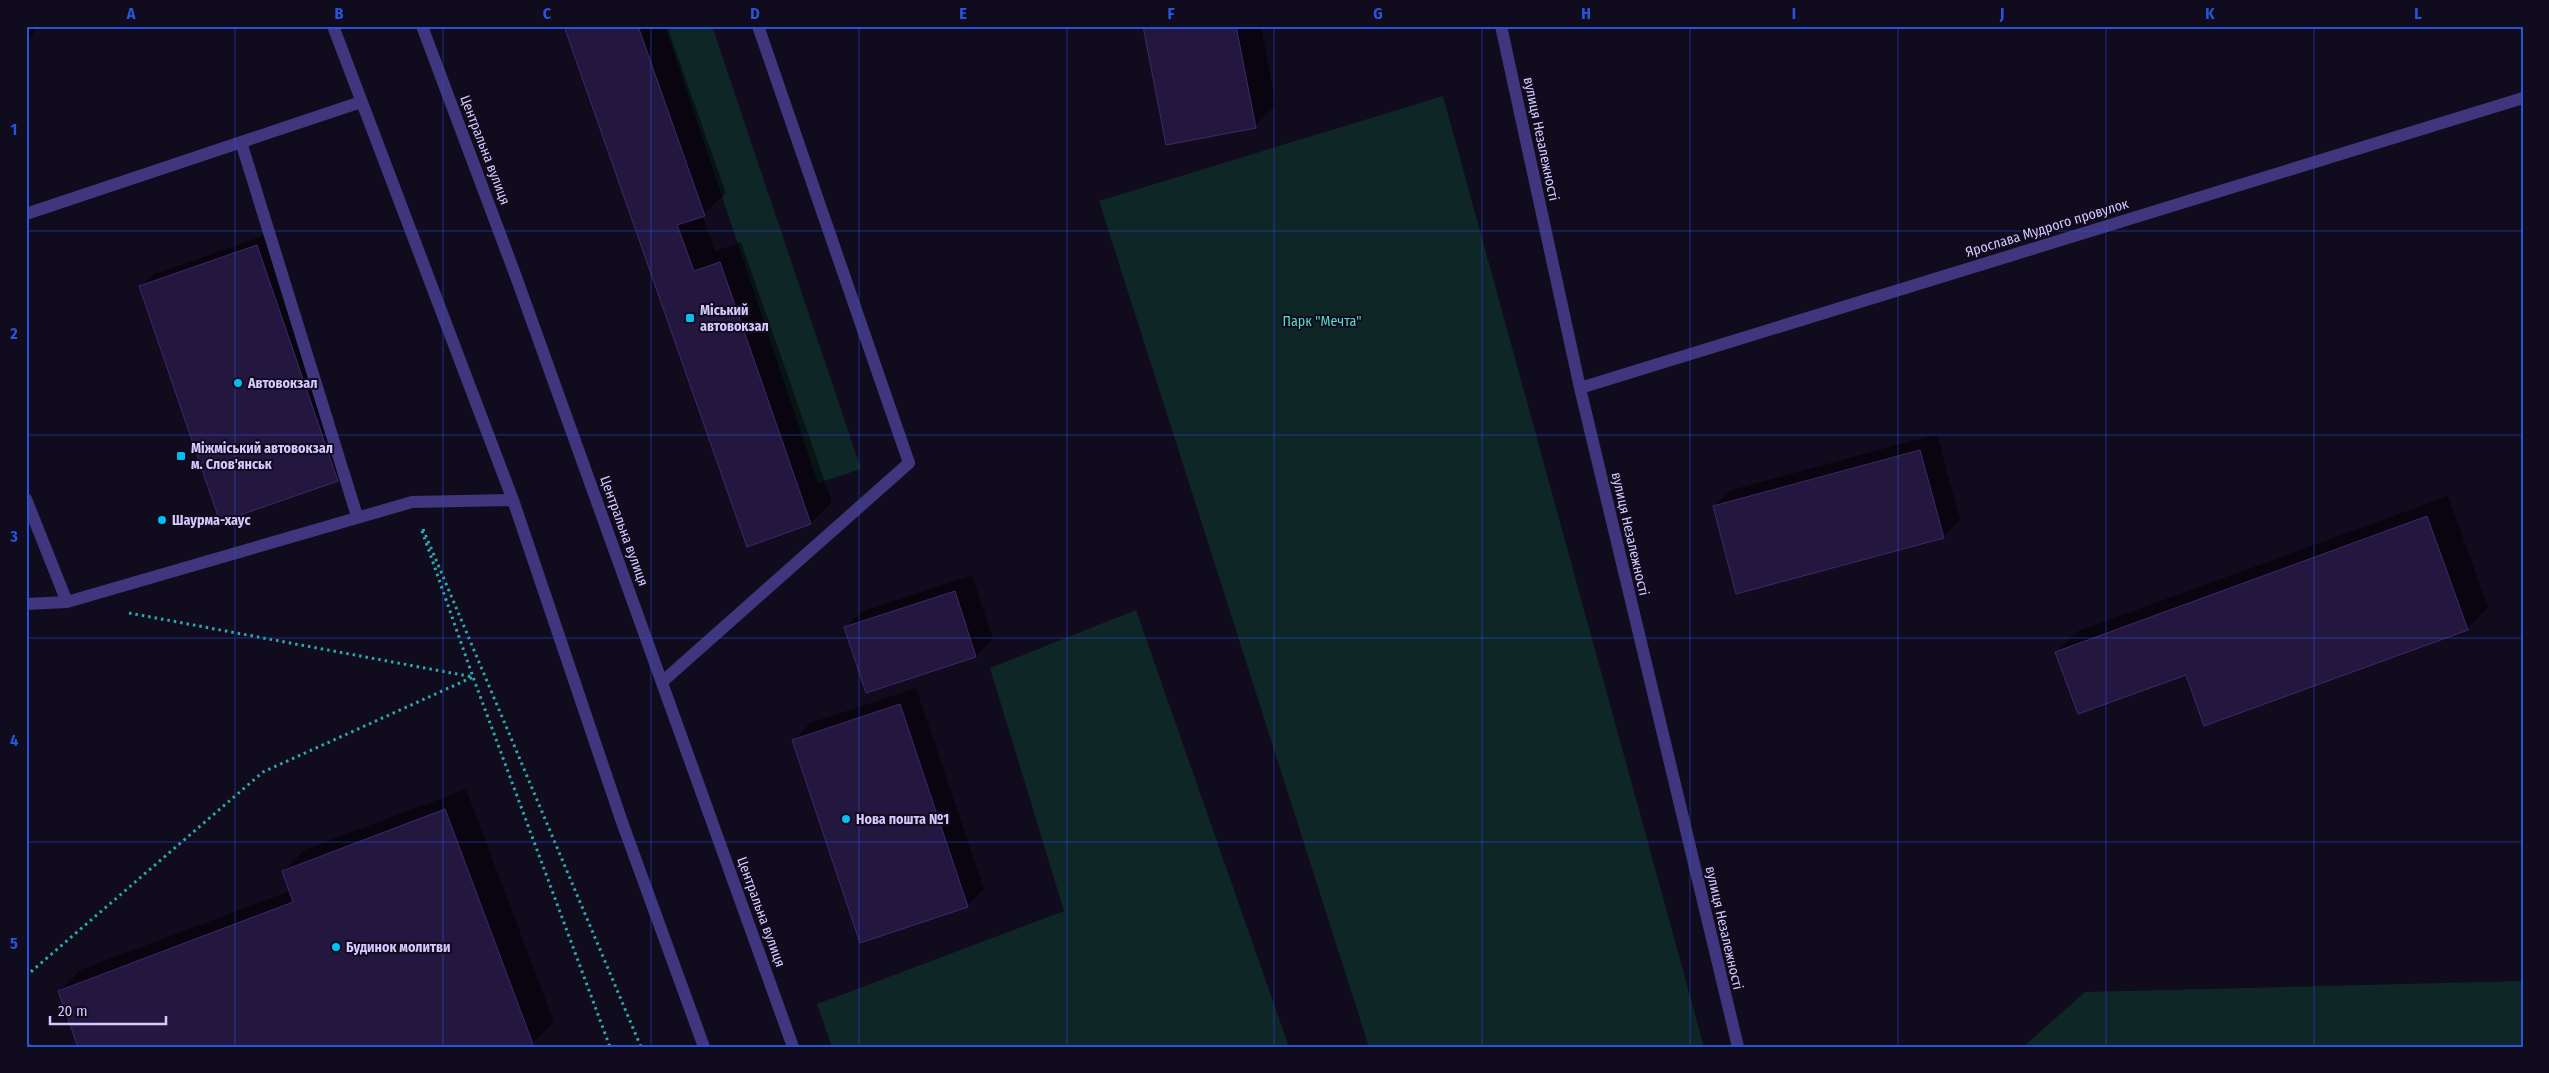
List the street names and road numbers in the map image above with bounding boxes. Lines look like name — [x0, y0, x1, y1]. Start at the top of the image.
street label: вулиця Незалежності — [1520, 75, 1562, 203]
street label: Центральна вулиця — [456, 93, 514, 207]
street label: Ярослава Мудрого провулок — [1963, 195, 2131, 261]
street label: вулиця Незалежності — [1608, 471, 1652, 597]
street label: Центральна вулиця — [596, 474, 652, 588]
street label: Центральна вулиця — [733, 855, 789, 969]
street label: вулиця Незалежності — [1702, 865, 1746, 991]

